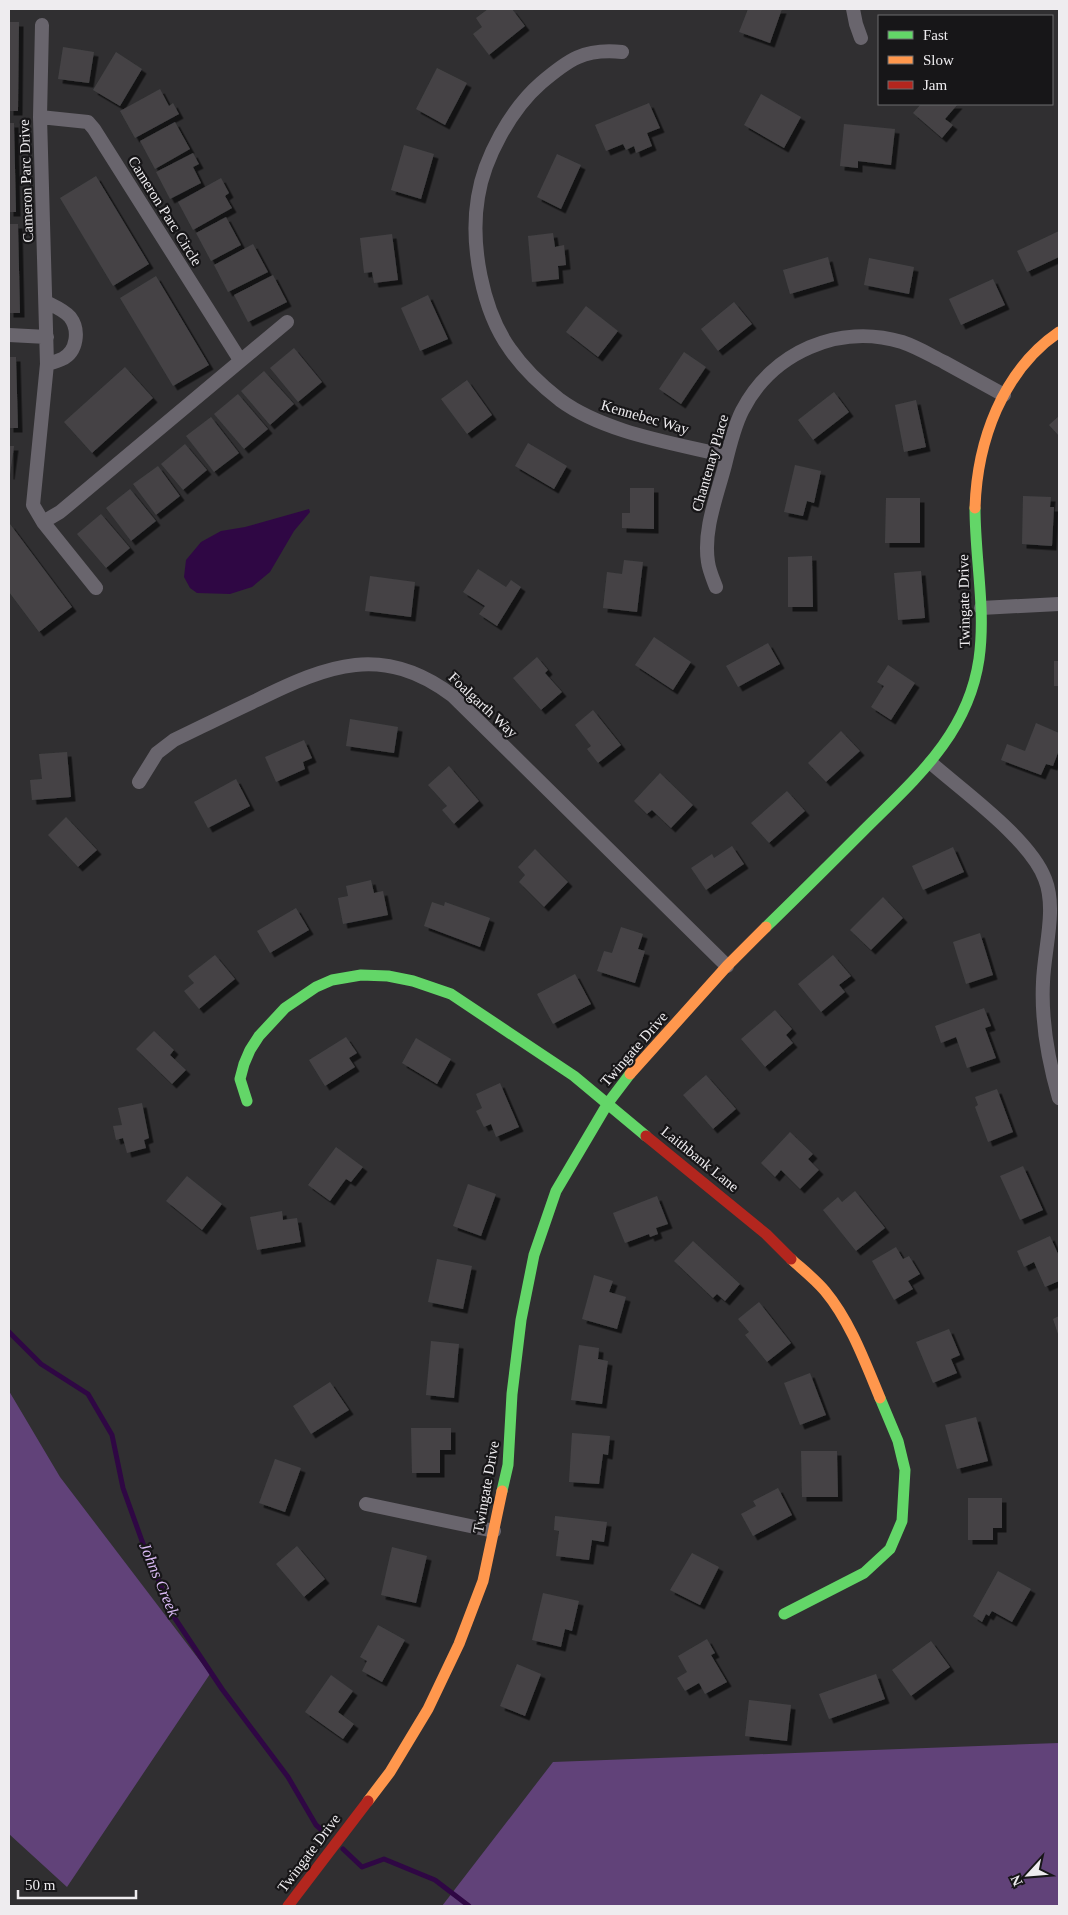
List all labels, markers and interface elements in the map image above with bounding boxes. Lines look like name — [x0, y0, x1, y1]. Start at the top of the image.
legend — [878, 15, 1053, 105]
text: Fast — [923, 27, 949, 43]
text: Slow — [923, 52, 954, 68]
text: Jam — [923, 77, 947, 93]
street label: Cameron Parc Drive — [16, 119, 36, 243]
street label: Cameron Parc Circle — [125, 153, 205, 269]
street label: Kennebec Way — [599, 397, 691, 437]
street label: Chantenay Place — [688, 412, 732, 513]
street label: Twingate Drive — [955, 554, 973, 648]
street label: Foalgarth Way — [445, 669, 521, 741]
street label: Twingate Drive — [597, 1008, 671, 1090]
street label: Laithbank Lane — [658, 1123, 742, 1195]
street label: Twingate Drive — [470, 1439, 502, 1534]
water label: Johns Creek — [136, 1540, 183, 1620]
street label: Twingate Drive — [274, 1811, 344, 1895]
north arrow — [1003, 1850, 1053, 1900]
scale bar — [18, 1868, 135, 1900]
text: N — [1008, 1873, 1026, 1888]
text: 50 m — [25, 1877, 56, 1893]

